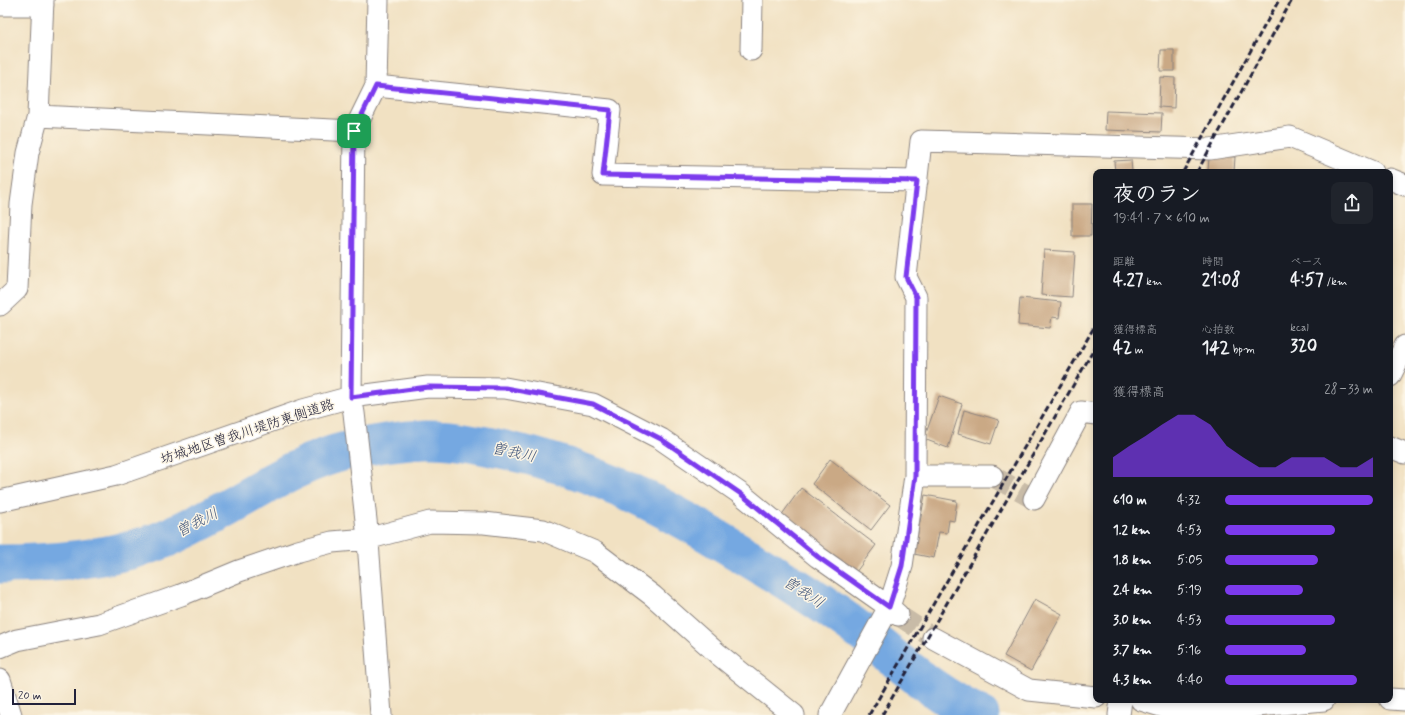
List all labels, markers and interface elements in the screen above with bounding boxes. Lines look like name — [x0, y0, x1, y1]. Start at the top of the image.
pin — [337, 114, 371, 148]
icon: arrive — [343, 120, 365, 142]
text: 夜のラン — [1113, 181, 1201, 209]
button: share — [1331, 182, 1373, 224]
text: 19:41 · 7 × 610 m — [1113, 210, 1210, 227]
text: 距離 — [1113, 255, 1135, 269]
text: 時間 — [1202, 255, 1224, 269]
text: ペース — [1290, 255, 1323, 269]
text: 4.27 — [1113, 269, 1143, 291]
text: 21:08 — [1202, 269, 1241, 291]
text: 4:57 — [1290, 269, 1324, 291]
text: km — [1143, 275, 1162, 289]
text: /km — [1324, 275, 1347, 289]
text: kcal — [1290, 321, 1309, 335]
text: 獲得標高 — [1113, 323, 1157, 337]
text: 心拍数 — [1202, 323, 1235, 337]
text: 320 — [1290, 335, 1317, 357]
text: 42 — [1113, 337, 1132, 359]
text: 142 — [1202, 337, 1230, 359]
text: m — [1132, 343, 1144, 357]
text: bpm — [1230, 343, 1255, 357]
text: 28–33 m — [1324, 381, 1373, 398]
text: 獲得標高 — [1113, 384, 1165, 401]
street label: 坊城地区曽我川堤防東側道路 — [158, 395, 337, 469]
water label: 曽我川 — [490, 439, 538, 467]
text: 610 m — [1113, 492, 1147, 509]
text: 4:32 — [1177, 492, 1201, 509]
water label: 曽我川 — [173, 504, 222, 542]
text: 1.2 km — [1113, 522, 1150, 539]
text: 4:53 — [1177, 522, 1201, 539]
text: 1.8 km — [1113, 552, 1151, 569]
text: 5:05 — [1177, 552, 1202, 569]
water label: 曽我川 — [779, 572, 828, 613]
text: 2.4 km — [1113, 582, 1152, 599]
text: 5:19 — [1177, 582, 1202, 599]
text: 3.0 km — [1113, 612, 1151, 629]
text: 4:53 — [1177, 612, 1201, 629]
text: 3.7 km — [1113, 642, 1152, 659]
text: 5:16 — [1177, 642, 1201, 659]
text: 4.3 km — [1113, 672, 1152, 689]
text: 4:40 — [1177, 672, 1203, 689]
scale bar — [12, 687, 76, 706]
text: 20 m — [18, 689, 41, 703]

